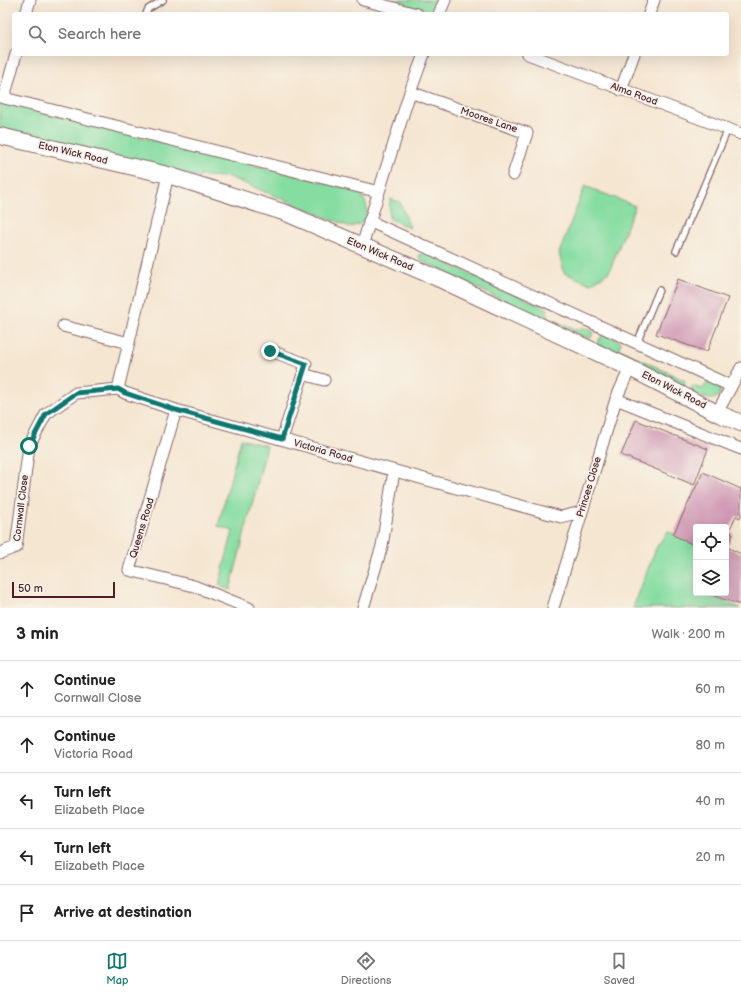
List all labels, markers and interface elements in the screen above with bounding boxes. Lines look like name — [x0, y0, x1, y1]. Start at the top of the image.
search box — [12, 12, 729, 56]
icon: search — [26, 23, 48, 45]
text: Search here — [58, 25, 141, 44]
street label: Alma Road — [609, 80, 659, 108]
street label: Moores Lane — [459, 105, 519, 135]
street label: Eton Wick Road — [37, 139, 109, 167]
street label: Eton Wick Road — [345, 235, 415, 274]
route end — [261, 342, 279, 360]
street label: Eton Wick Road — [640, 369, 709, 412]
route start — [20, 437, 38, 455]
street label: Victoria Road — [292, 437, 354, 465]
street label: Princes Close — [574, 455, 604, 519]
street label: Cornwall Close — [11, 474, 31, 542]
street label: Queens Road — [127, 496, 157, 560]
map controls — [693, 524, 729, 596]
button: locate — [693, 524, 729, 560]
button: layers — [693, 560, 729, 596]
scale bar — [12, 580, 115, 599]
text: 50 m — [18, 582, 43, 595]
text: 3 min — [16, 624, 59, 644]
text: Walk · 200 m — [652, 626, 725, 642]
text: Continue — [54, 671, 116, 690]
icon: ahead — [16, 678, 38, 700]
text: 60 m — [695, 681, 725, 697]
text: Cornwall Close — [54, 690, 141, 706]
text: Continue — [54, 727, 116, 746]
icon: ahead — [16, 734, 38, 756]
text: 80 m — [696, 737, 725, 753]
text: Victoria Road — [54, 746, 133, 762]
text: Turn left — [54, 783, 111, 802]
icon: left — [16, 790, 38, 812]
text: 40 m — [695, 793, 725, 809]
text: Elizabeth Place — [54, 802, 145, 818]
text: Turn left — [54, 839, 111, 858]
icon: left — [16, 846, 38, 868]
text: 20 m — [695, 849, 725, 865]
text: Elizabeth Place — [54, 858, 145, 874]
icon: arrive — [16, 902, 38, 924]
text: Arrive at destination — [54, 903, 192, 922]
tab: Map — [106, 950, 128, 987]
tab: Directions — [341, 950, 391, 987]
tab: Saved — [604, 950, 635, 987]

